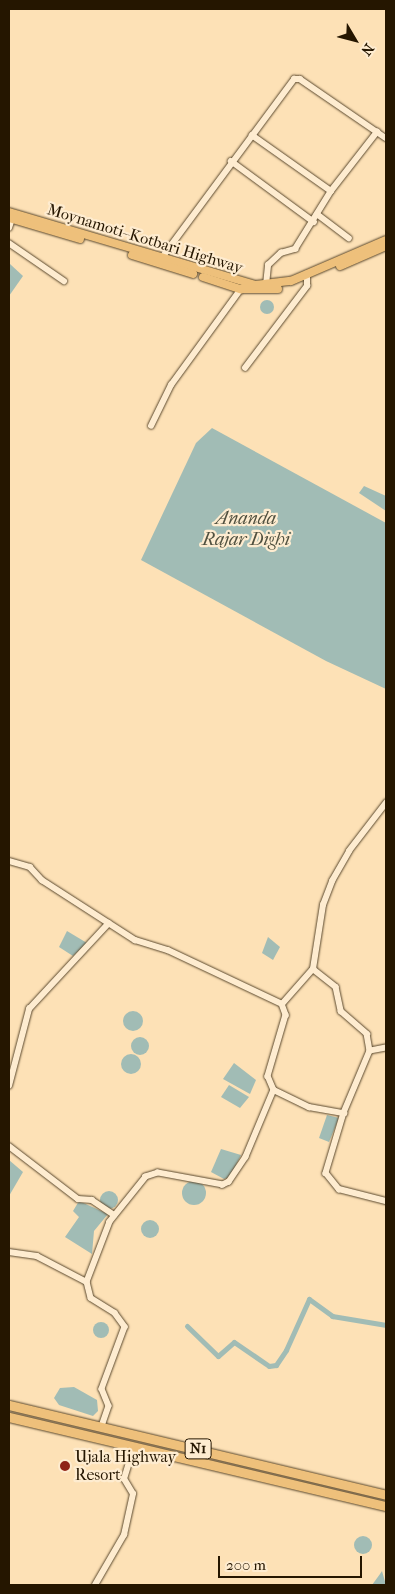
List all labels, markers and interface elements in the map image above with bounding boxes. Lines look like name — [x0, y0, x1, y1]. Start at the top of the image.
north arrow — [330, 15, 380, 65]
text: N — [357, 40, 377, 59]
street label: Moynamoti–Kotbari Highway — [45, 200, 245, 278]
water label: Ananda Rajar Dighi — [202, 509, 290, 552]
road number: N1 — [184, 1436, 212, 1462]
place label: Ujala Highway Resort — [75, 1447, 176, 1485]
marker: Ujala Highway Resort — [59, 1460, 71, 1472]
scale bar — [220, 1546, 364, 1578]
text: 200 m — [226, 1556, 266, 1574]

